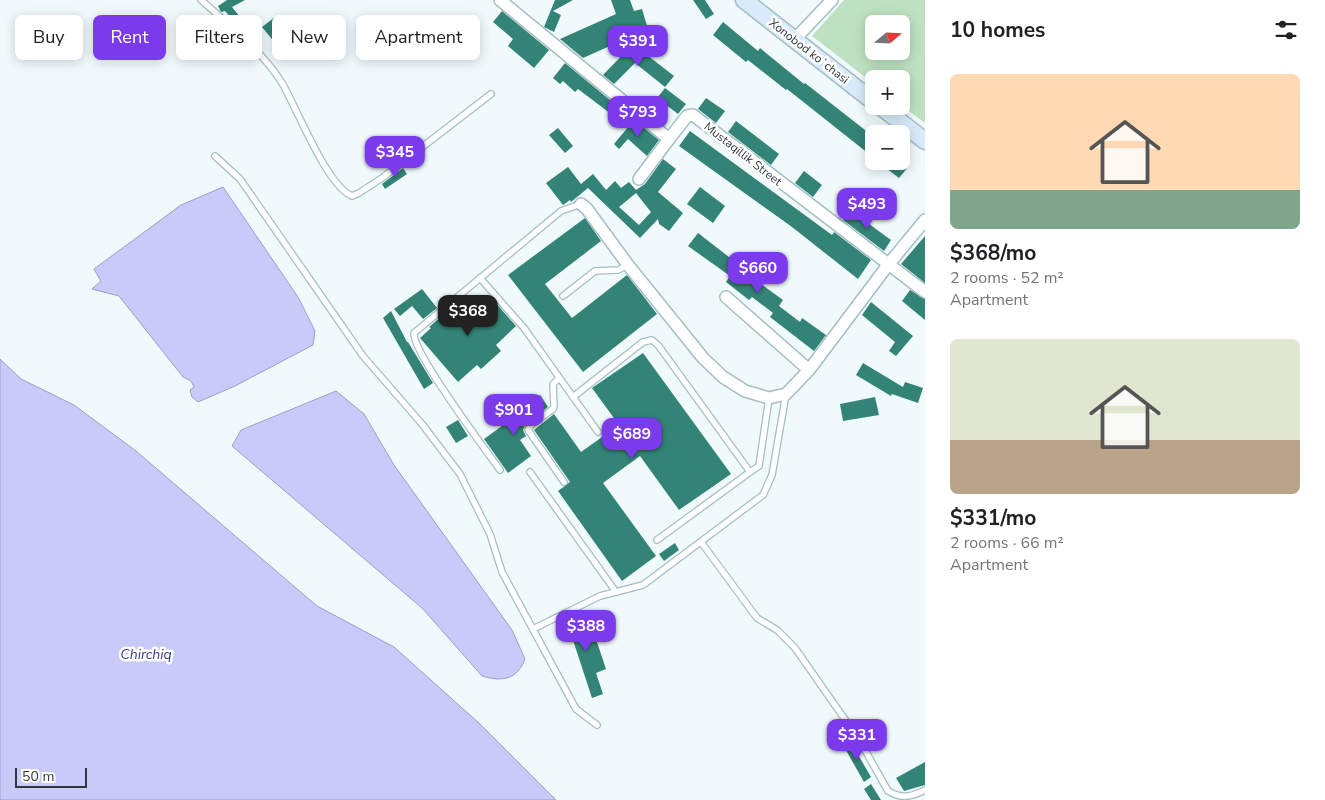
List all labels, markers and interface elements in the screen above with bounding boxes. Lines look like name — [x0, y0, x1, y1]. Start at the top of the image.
chip: Buy — [15, 15, 83, 60]
chip: Rent — [93, 15, 166, 60]
chip: Filters — [176, 15, 262, 60]
chip: New — [272, 15, 346, 60]
chip: Apartment — [356, 15, 480, 60]
street label: Xonobod koʻchasi — [766, 15, 852, 87]
north arrow — [865, 15, 910, 60]
map controls — [865, 15, 910, 170]
text: 10 homes — [950, 16, 1045, 44]
icon: filters — [1272, 16, 1300, 44]
pin: $391 — [608, 24, 668, 67]
text: $391 — [619, 30, 657, 52]
button: + — [865, 70, 910, 115]
pin: $793 — [608, 96, 668, 138]
text: $793 — [619, 101, 657, 123]
icon: home — [1080, 107, 1170, 197]
street label: Mustaqillik Street — [701, 119, 786, 190]
button: − — [865, 125, 910, 170]
pin: $345 — [365, 136, 425, 178]
text: $345 — [376, 141, 414, 163]
pin: $493 — [837, 188, 897, 230]
text: $493 — [848, 193, 886, 215]
text: $368/mo — [950, 239, 1036, 267]
pin: $660 — [728, 252, 788, 294]
text: $660 — [739, 257, 777, 279]
text: 2 rooms · 52 m² — [950, 267, 1063, 289]
text: Apartment — [950, 289, 1028, 311]
pin: $368 — [438, 294, 498, 337]
text: $368 — [449, 300, 487, 322]
icon: home — [1080, 372, 1170, 462]
pin: $901 — [484, 394, 544, 436]
text: $901 — [495, 399, 533, 421]
pin: $689 — [602, 418, 662, 460]
text: $689 — [613, 423, 651, 445]
text: $331/mo — [950, 504, 1036, 532]
text: 2 rooms · 66 m² — [950, 532, 1063, 554]
text: Apartment — [950, 554, 1028, 576]
pin: $388 — [556, 610, 616, 652]
text: $388 — [567, 615, 605, 637]
water label: Chirchiq — [120, 645, 172, 664]
pin: $331 — [827, 718, 887, 761]
text: $331 — [838, 724, 876, 746]
scale bar — [15, 765, 88, 788]
text: 50 m — [22, 767, 54, 786]

